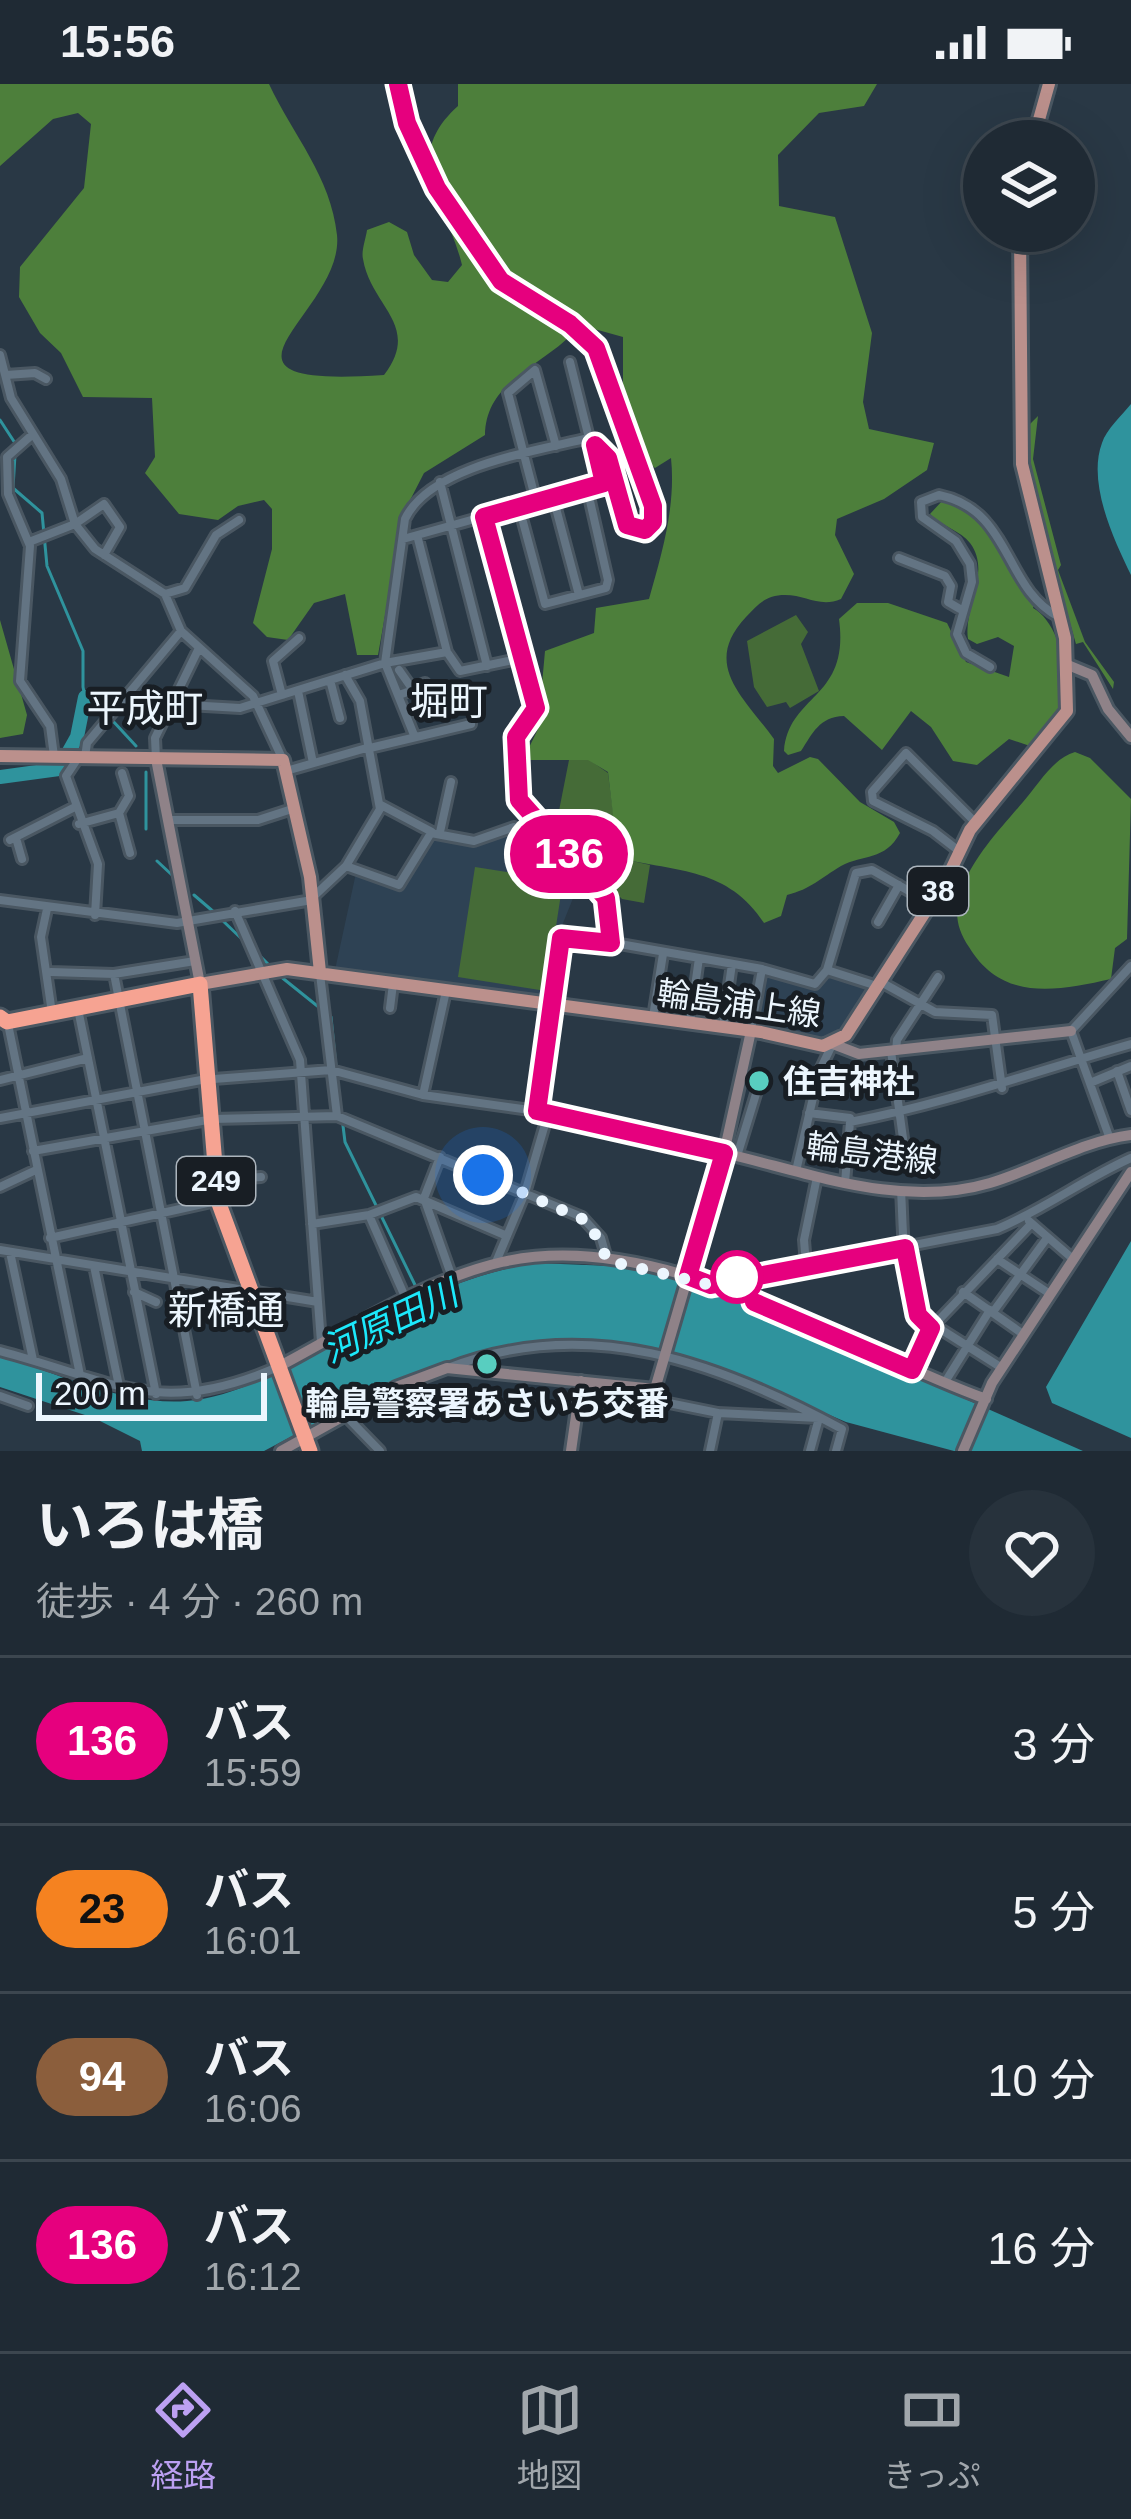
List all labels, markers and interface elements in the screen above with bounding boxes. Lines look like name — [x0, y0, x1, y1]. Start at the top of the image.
text: 15:56 — [60, 16, 175, 67]
map controls — [963, 120, 1095, 252]
button: layers — [963, 120, 1095, 252]
district label: 堀町 — [410, 680, 488, 723]
district label: 平成町 — [86, 687, 204, 730]
line badge: 136 — [500, 815, 638, 893]
text: 136 — [534, 830, 604, 877]
road number: 38 — [908, 867, 968, 915]
street label: 輪島浦上線 — [655, 974, 823, 1033]
place label: 住吉神社 — [783, 1063, 915, 1100]
marker: 住吉神社 — [746, 1068, 772, 1094]
street label: 輪島港線 — [804, 1127, 940, 1180]
your location — [453, 1145, 513, 1205]
road number: 249 — [177, 1157, 255, 1205]
unlabelled marker — [712, 1252, 762, 1302]
water label: 河原田川 — [316, 1271, 468, 1370]
district label: 新橋通 — [167, 1289, 285, 1332]
marker: 輪島警察署あさいち交番 — [474, 1351, 500, 1377]
scale bar — [36, 1367, 267, 1420]
text: 200 m — [54, 1375, 146, 1412]
place label: 輪島警察署あさいち交番 — [306, 1385, 669, 1422]
button: heart — [969, 1490, 1095, 1616]
text: いろは橋 — [36, 1493, 264, 1557]
text: 徒歩 · 4 分 · 260 m — [36, 1580, 363, 1623]
text: バス — [204, 1697, 294, 1748]
text: 136 — [67, 1717, 137, 1764]
text: 3 分 — [1012, 1719, 1095, 1770]
text: 15:59 — [204, 1751, 302, 1794]
text: バス — [204, 1865, 294, 1916]
text: 23 — [79, 1885, 125, 1932]
text: 5 分 — [1012, 1887, 1095, 1938]
text: 16:01 — [204, 1919, 302, 1962]
text: バス — [204, 2033, 294, 2084]
text: 94 — [79, 2053, 125, 2100]
text: 10 分 — [987, 2055, 1095, 2106]
text: 16:06 — [204, 2087, 302, 2130]
text: バス — [204, 2201, 294, 2252]
text: 136 — [67, 2221, 137, 2268]
text: 16 分 — [987, 2223, 1095, 2274]
text: 16:12 — [204, 2255, 302, 2298]
tab: 経路 — [150, 2377, 216, 2497]
tab: 地図 — [517, 2377, 583, 2497]
tab: きっぷ — [883, 2377, 981, 2497]

